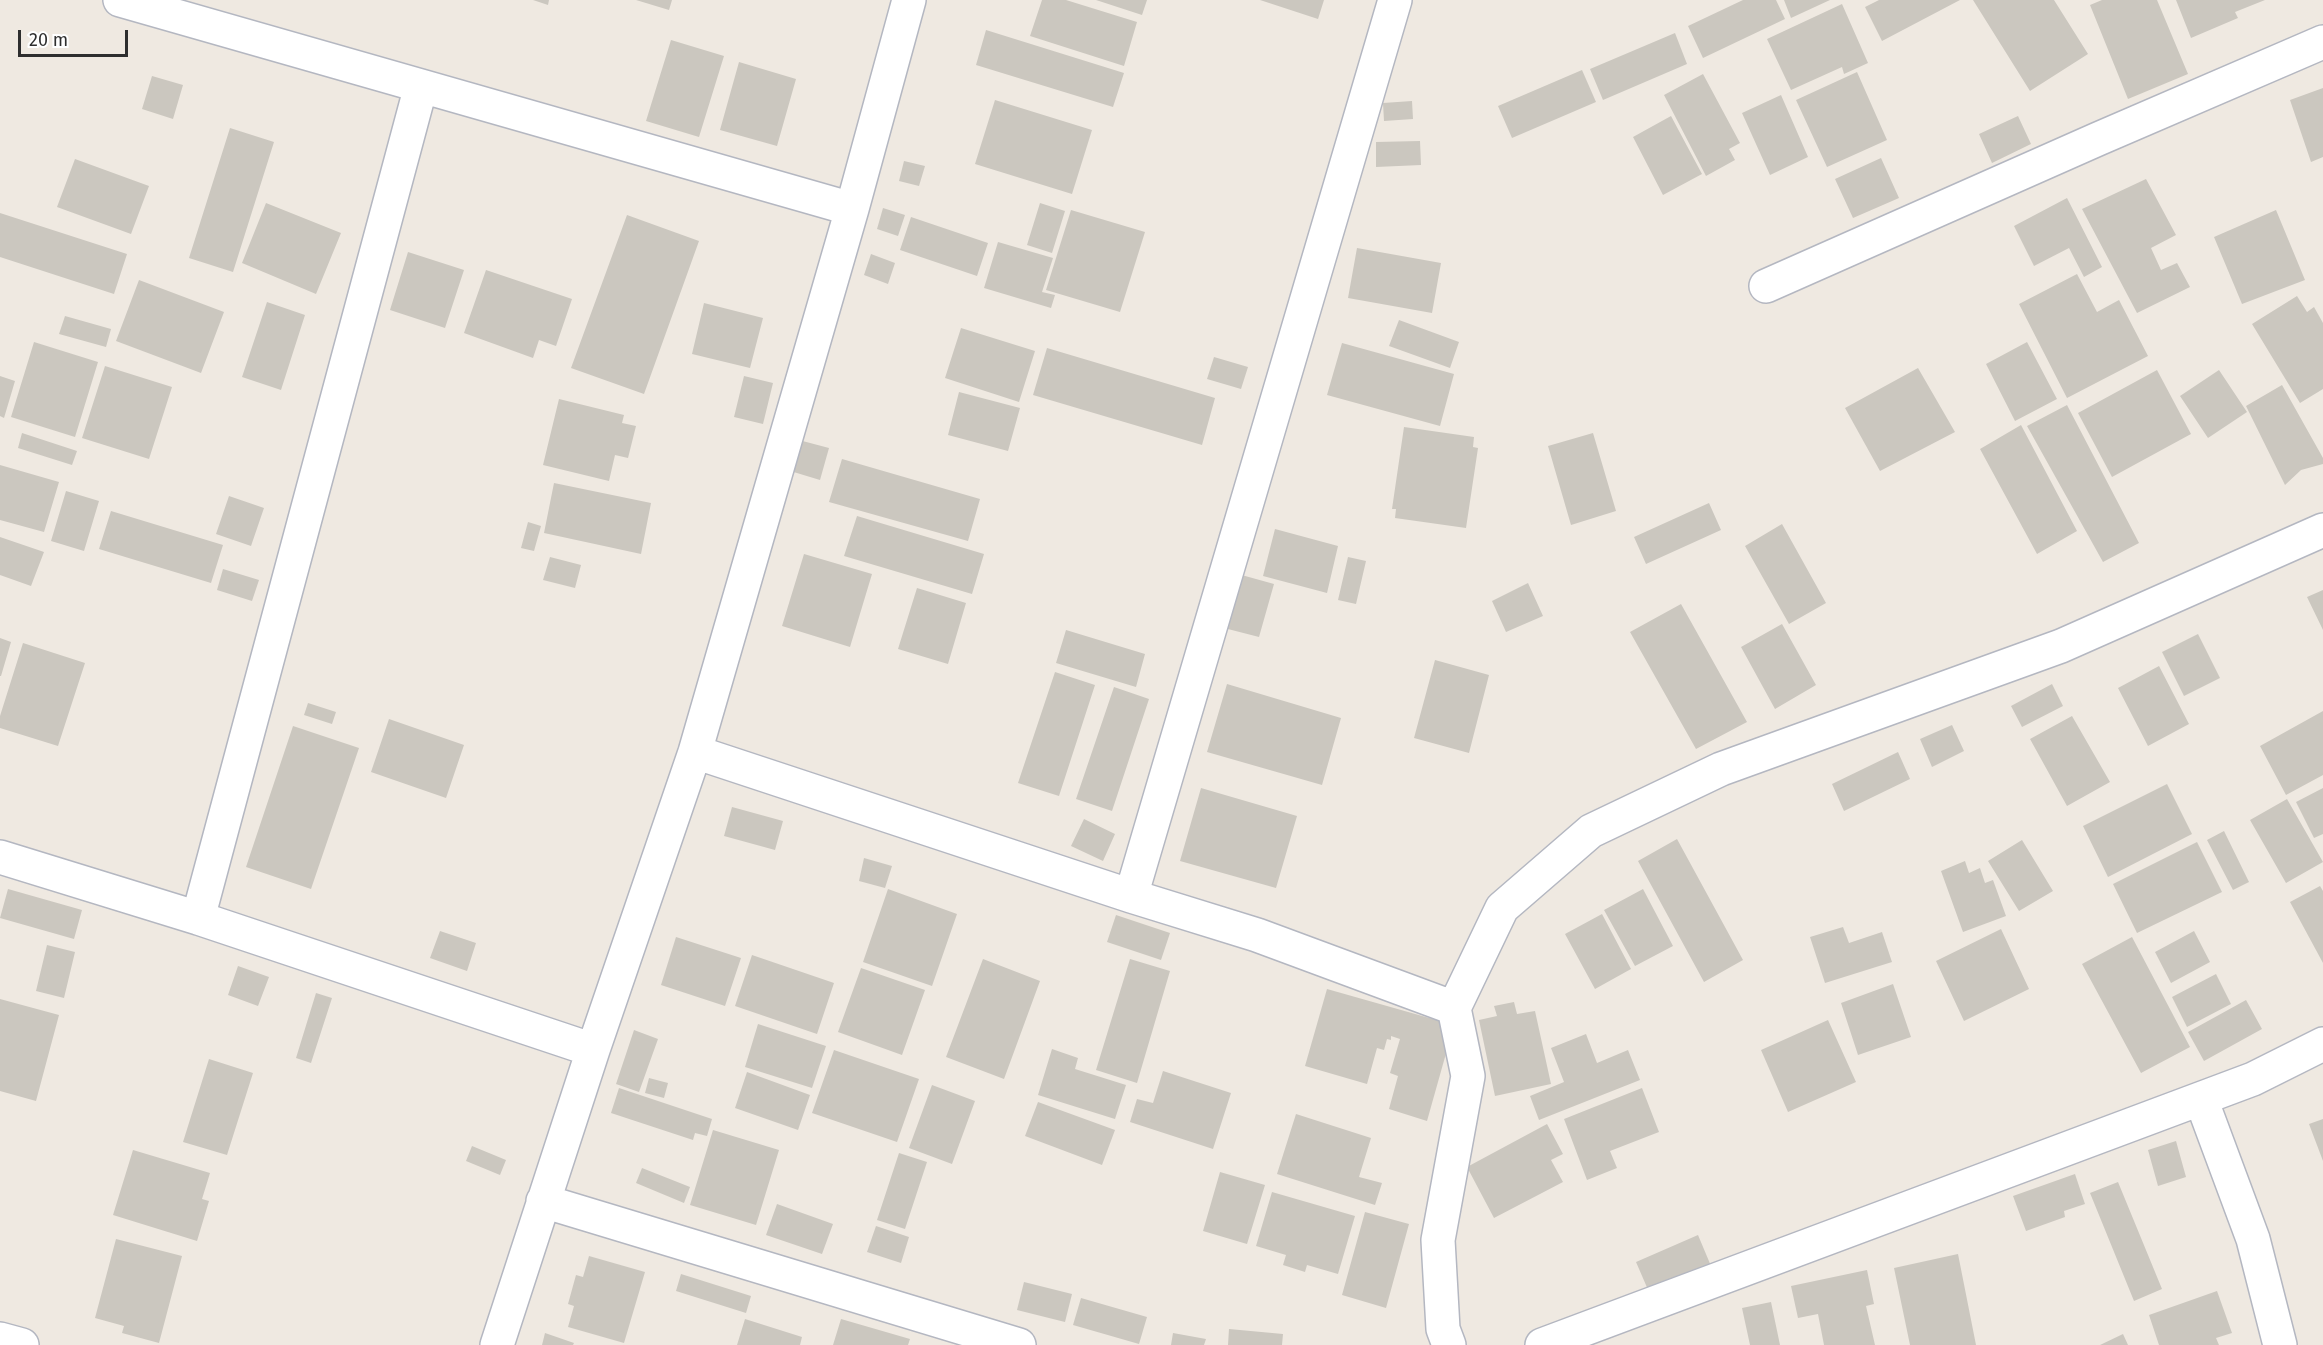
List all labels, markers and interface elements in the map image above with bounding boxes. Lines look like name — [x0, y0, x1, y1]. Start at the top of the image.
scale bar — [21, 18, 130, 56]
text: 20 m — [29, 29, 68, 51]

